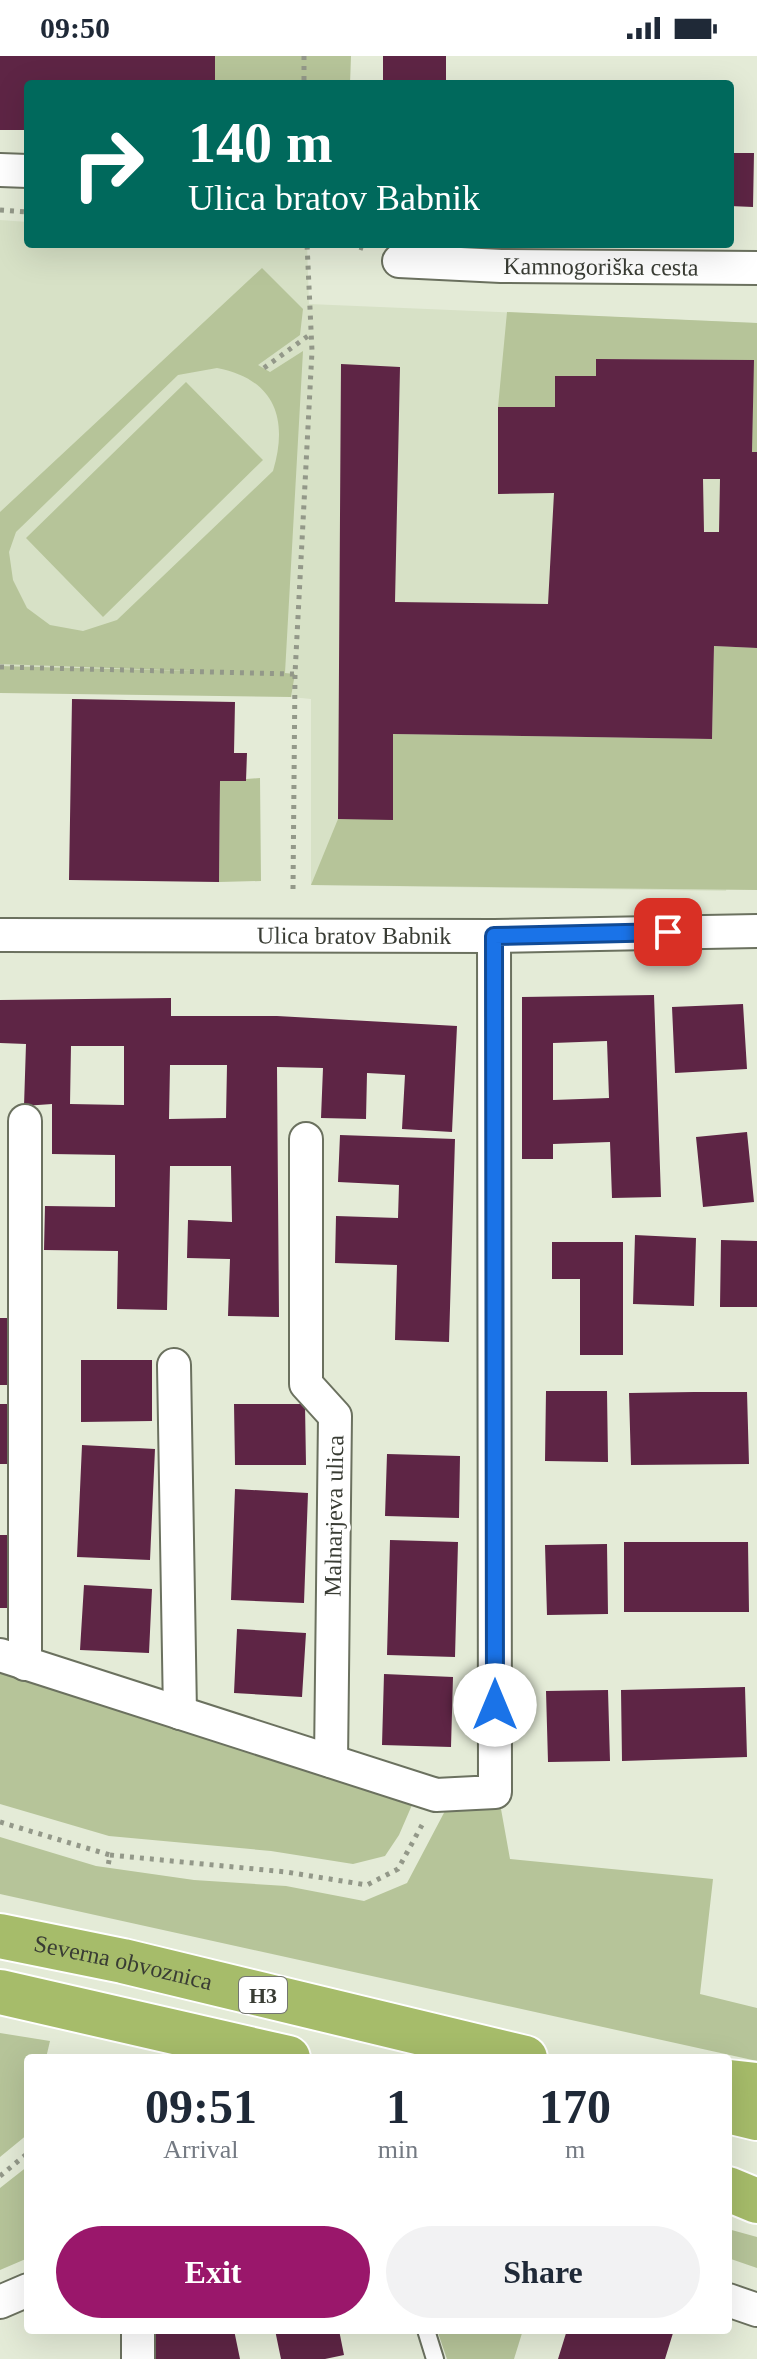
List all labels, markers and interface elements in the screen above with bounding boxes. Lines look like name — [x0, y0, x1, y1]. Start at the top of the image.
text: 09:50 — [40, 11, 110, 44]
icon: right — [56, 112, 160, 216]
text: 140 m — [188, 112, 333, 174]
text: Ulica bratov Babnik — [188, 178, 480, 218]
street label: Kamnogoriška cesta — [503, 253, 699, 281]
pin — [634, 898, 702, 966]
icon: arrive — [646, 910, 690, 954]
street label: Ulica bratov Babnik — [257, 923, 451, 949]
street label: Malnarjeva ulica — [320, 1434, 348, 1597]
position arrow — [453, 1663, 537, 1747]
street label: Severna obvoznica — [32, 1930, 215, 1995]
road number: H3 — [239, 1977, 287, 2013]
text: 09:51 — [145, 2080, 257, 2133]
text: 1 — [386, 2080, 410, 2133]
text: 170 — [539, 2080, 611, 2133]
text: Arrival — [163, 2135, 238, 2164]
text: min — [378, 2135, 418, 2164]
text: m — [565, 2135, 585, 2164]
button: Exit — [56, 2226, 370, 2318]
button: Share — [386, 2226, 700, 2318]

